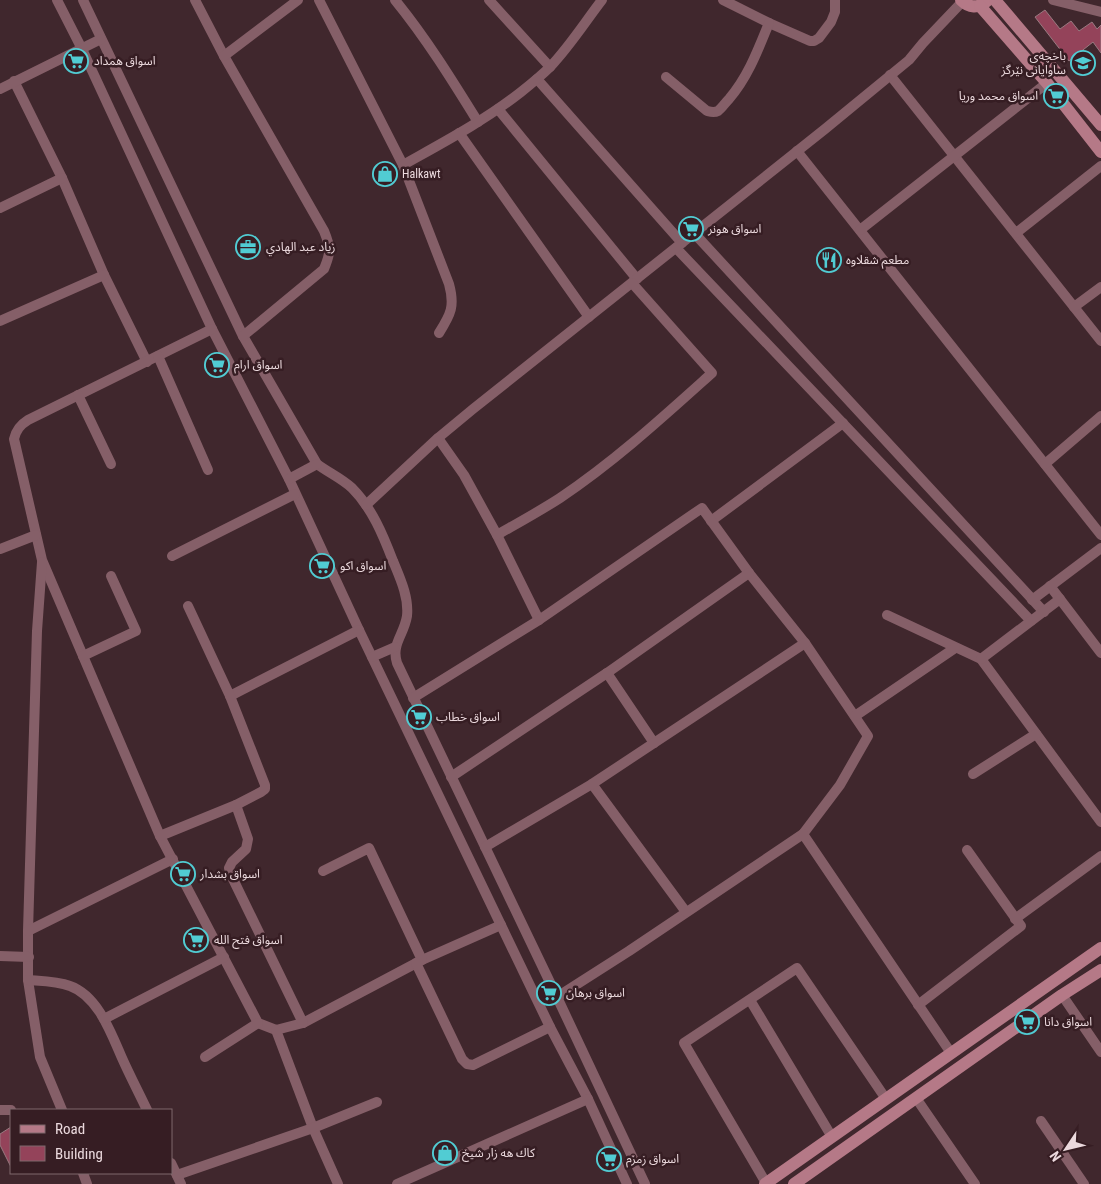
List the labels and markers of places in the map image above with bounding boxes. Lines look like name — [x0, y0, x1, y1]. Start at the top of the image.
supermarket icon: اسواق همداد — [63, 48, 89, 74]
place label: باخچەی ساوایانی نێرگز — [1000, 49, 1066, 77]
school or university icon: باخچەی ساوایانی نێرگز — [1070, 50, 1096, 76]
place label: اسواق همداد — [94, 54, 156, 68]
supermarket icon: اسواق محمد وريا — [1043, 83, 1069, 109]
place label: اسواق محمد وريا — [959, 89, 1038, 103]
shop icon: Halkawt — [372, 161, 398, 187]
place label: Halkawt — [402, 167, 441, 181]
supermarket icon: اسواق هونر — [678, 216, 704, 242]
place label: اسواق هونر — [707, 222, 762, 236]
office icon: زياد عبد الهادي — [235, 234, 261, 260]
place label: زياد عبد الهادي — [266, 240, 335, 257]
restaurant icon: مطعم شقلاوه — [816, 247, 842, 273]
place label: مطعم شقلاوه — [846, 253, 909, 269]
supermarket icon: اسواق ارام — [204, 352, 230, 378]
place label: اسواق ارام — [234, 358, 283, 374]
supermarket icon: اسواق اكو — [309, 553, 335, 579]
place label: اسواق اكو — [340, 559, 386, 573]
supermarket icon: اسواق خطاب — [406, 704, 432, 730]
place label: اسواق خطاب — [436, 710, 500, 724]
supermarket icon: اسواق بشدار — [170, 861, 196, 887]
place label: اسواق بشدار — [199, 867, 260, 881]
supermarket icon: اسواق فتح الله — [183, 927, 209, 953]
place label: اسواق فتح الله — [214, 933, 283, 949]
supermarket icon: اسواق برهان — [536, 980, 562, 1006]
place label: اسواق برهان — [566, 986, 625, 1000]
supermarket icon: اسواق دانا — [1014, 1009, 1040, 1035]
place label: اسواق دانا — [1044, 1015, 1092, 1029]
shop icon: كاك هه زار شيخ — [432, 1140, 458, 1166]
place label: كاك هه زار شيخ — [462, 1146, 536, 1162]
supermarket icon: اسواق زمزم — [596, 1146, 622, 1172]
place label: اسواق زمزم — [626, 1152, 679, 1168]

